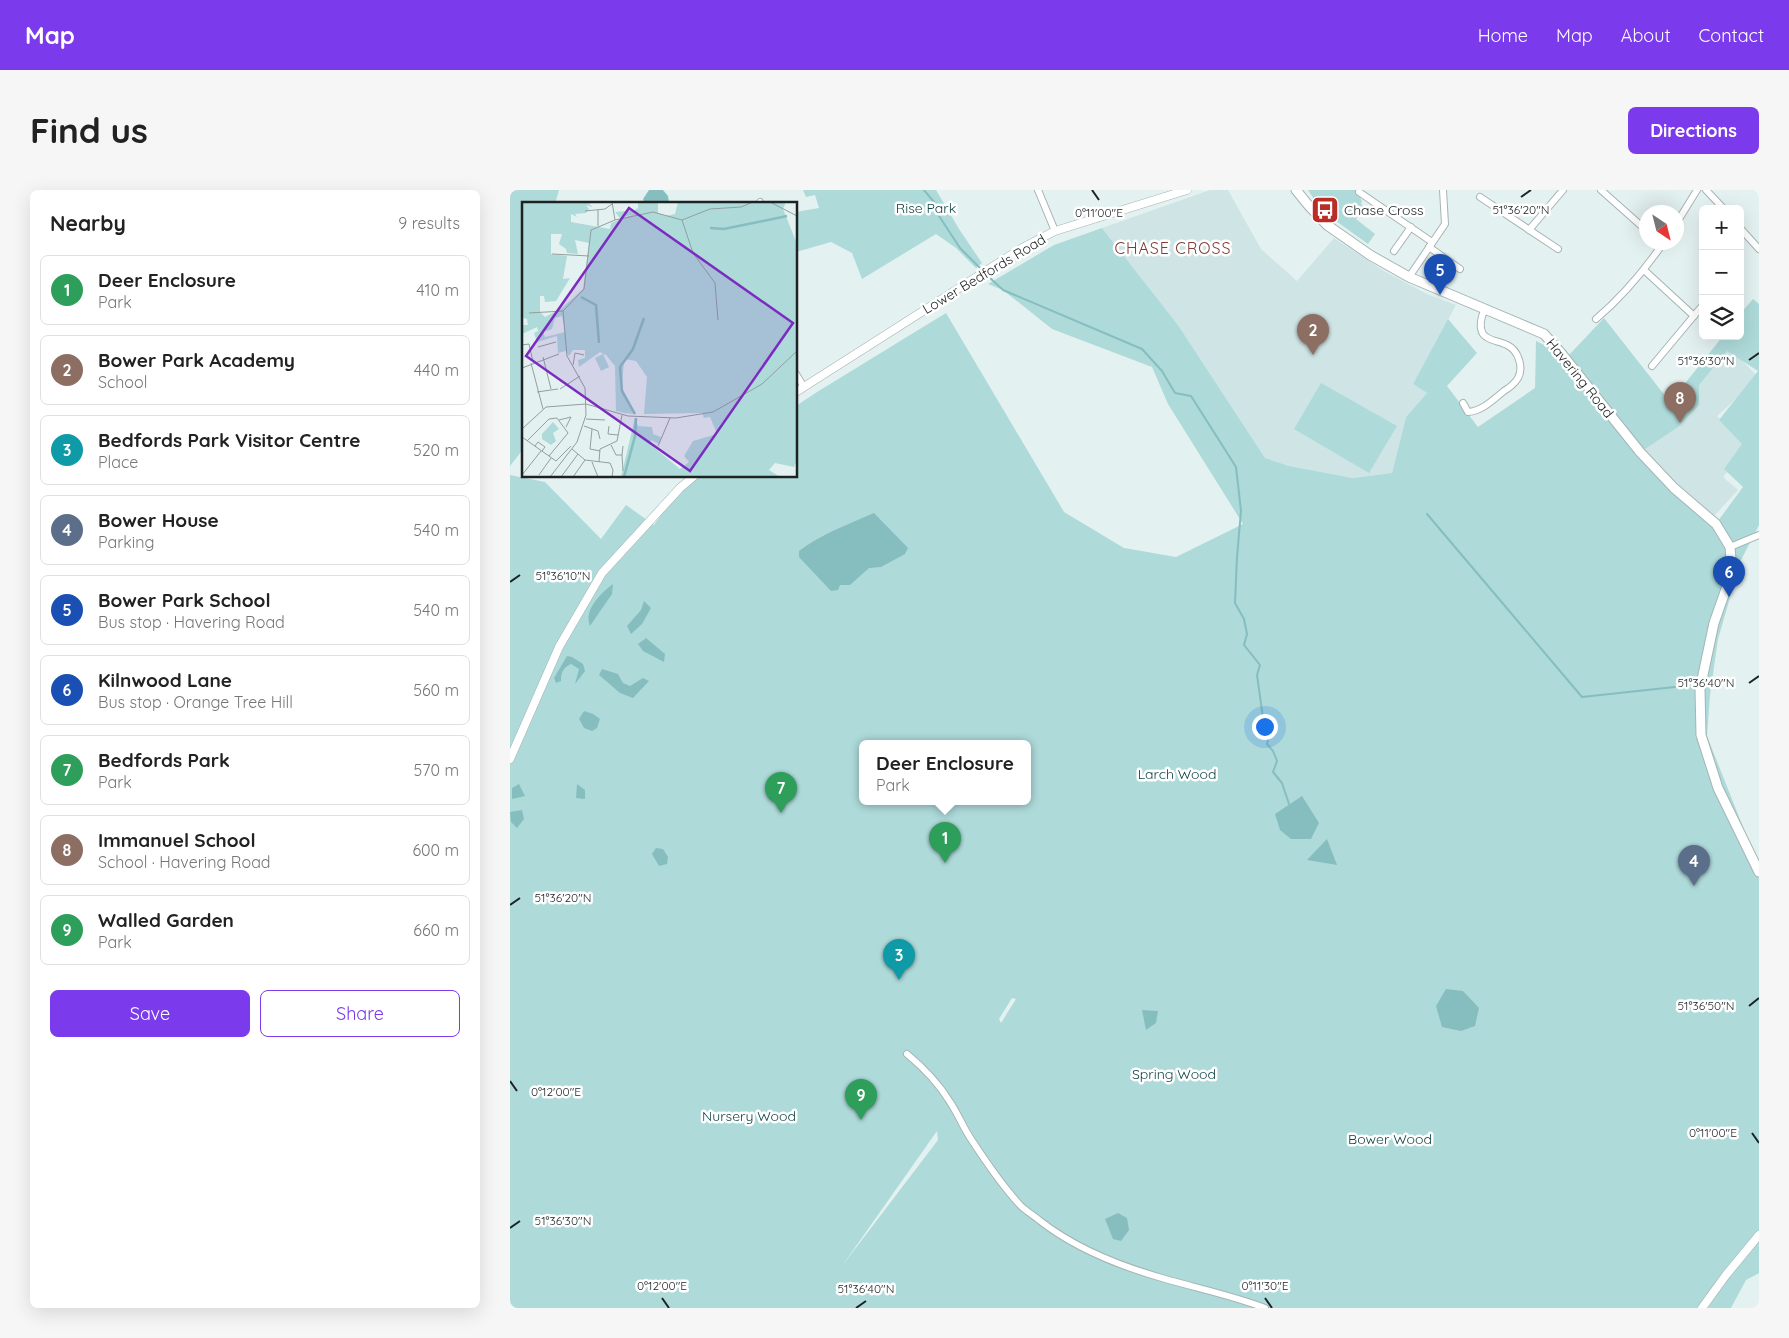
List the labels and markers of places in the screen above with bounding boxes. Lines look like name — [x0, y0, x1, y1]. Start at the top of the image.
bus stop icon: Chase Cross — [1310, 195, 1340, 225]
place label: Chase Cross — [1344, 201, 1424, 219]
pin: 5 — [1424, 254, 1456, 295]
pin: 2 — [1297, 314, 1329, 355]
pin: 8 — [1664, 382, 1696, 423]
pin: 6 — [1713, 556, 1745, 597]
pin: 7 — [765, 772, 797, 813]
pin: 1 — [929, 822, 961, 863]
pin: 4 — [1678, 845, 1710, 886]
pin: 3 — [883, 939, 915, 980]
pin: 9 — [845, 1079, 877, 1120]

